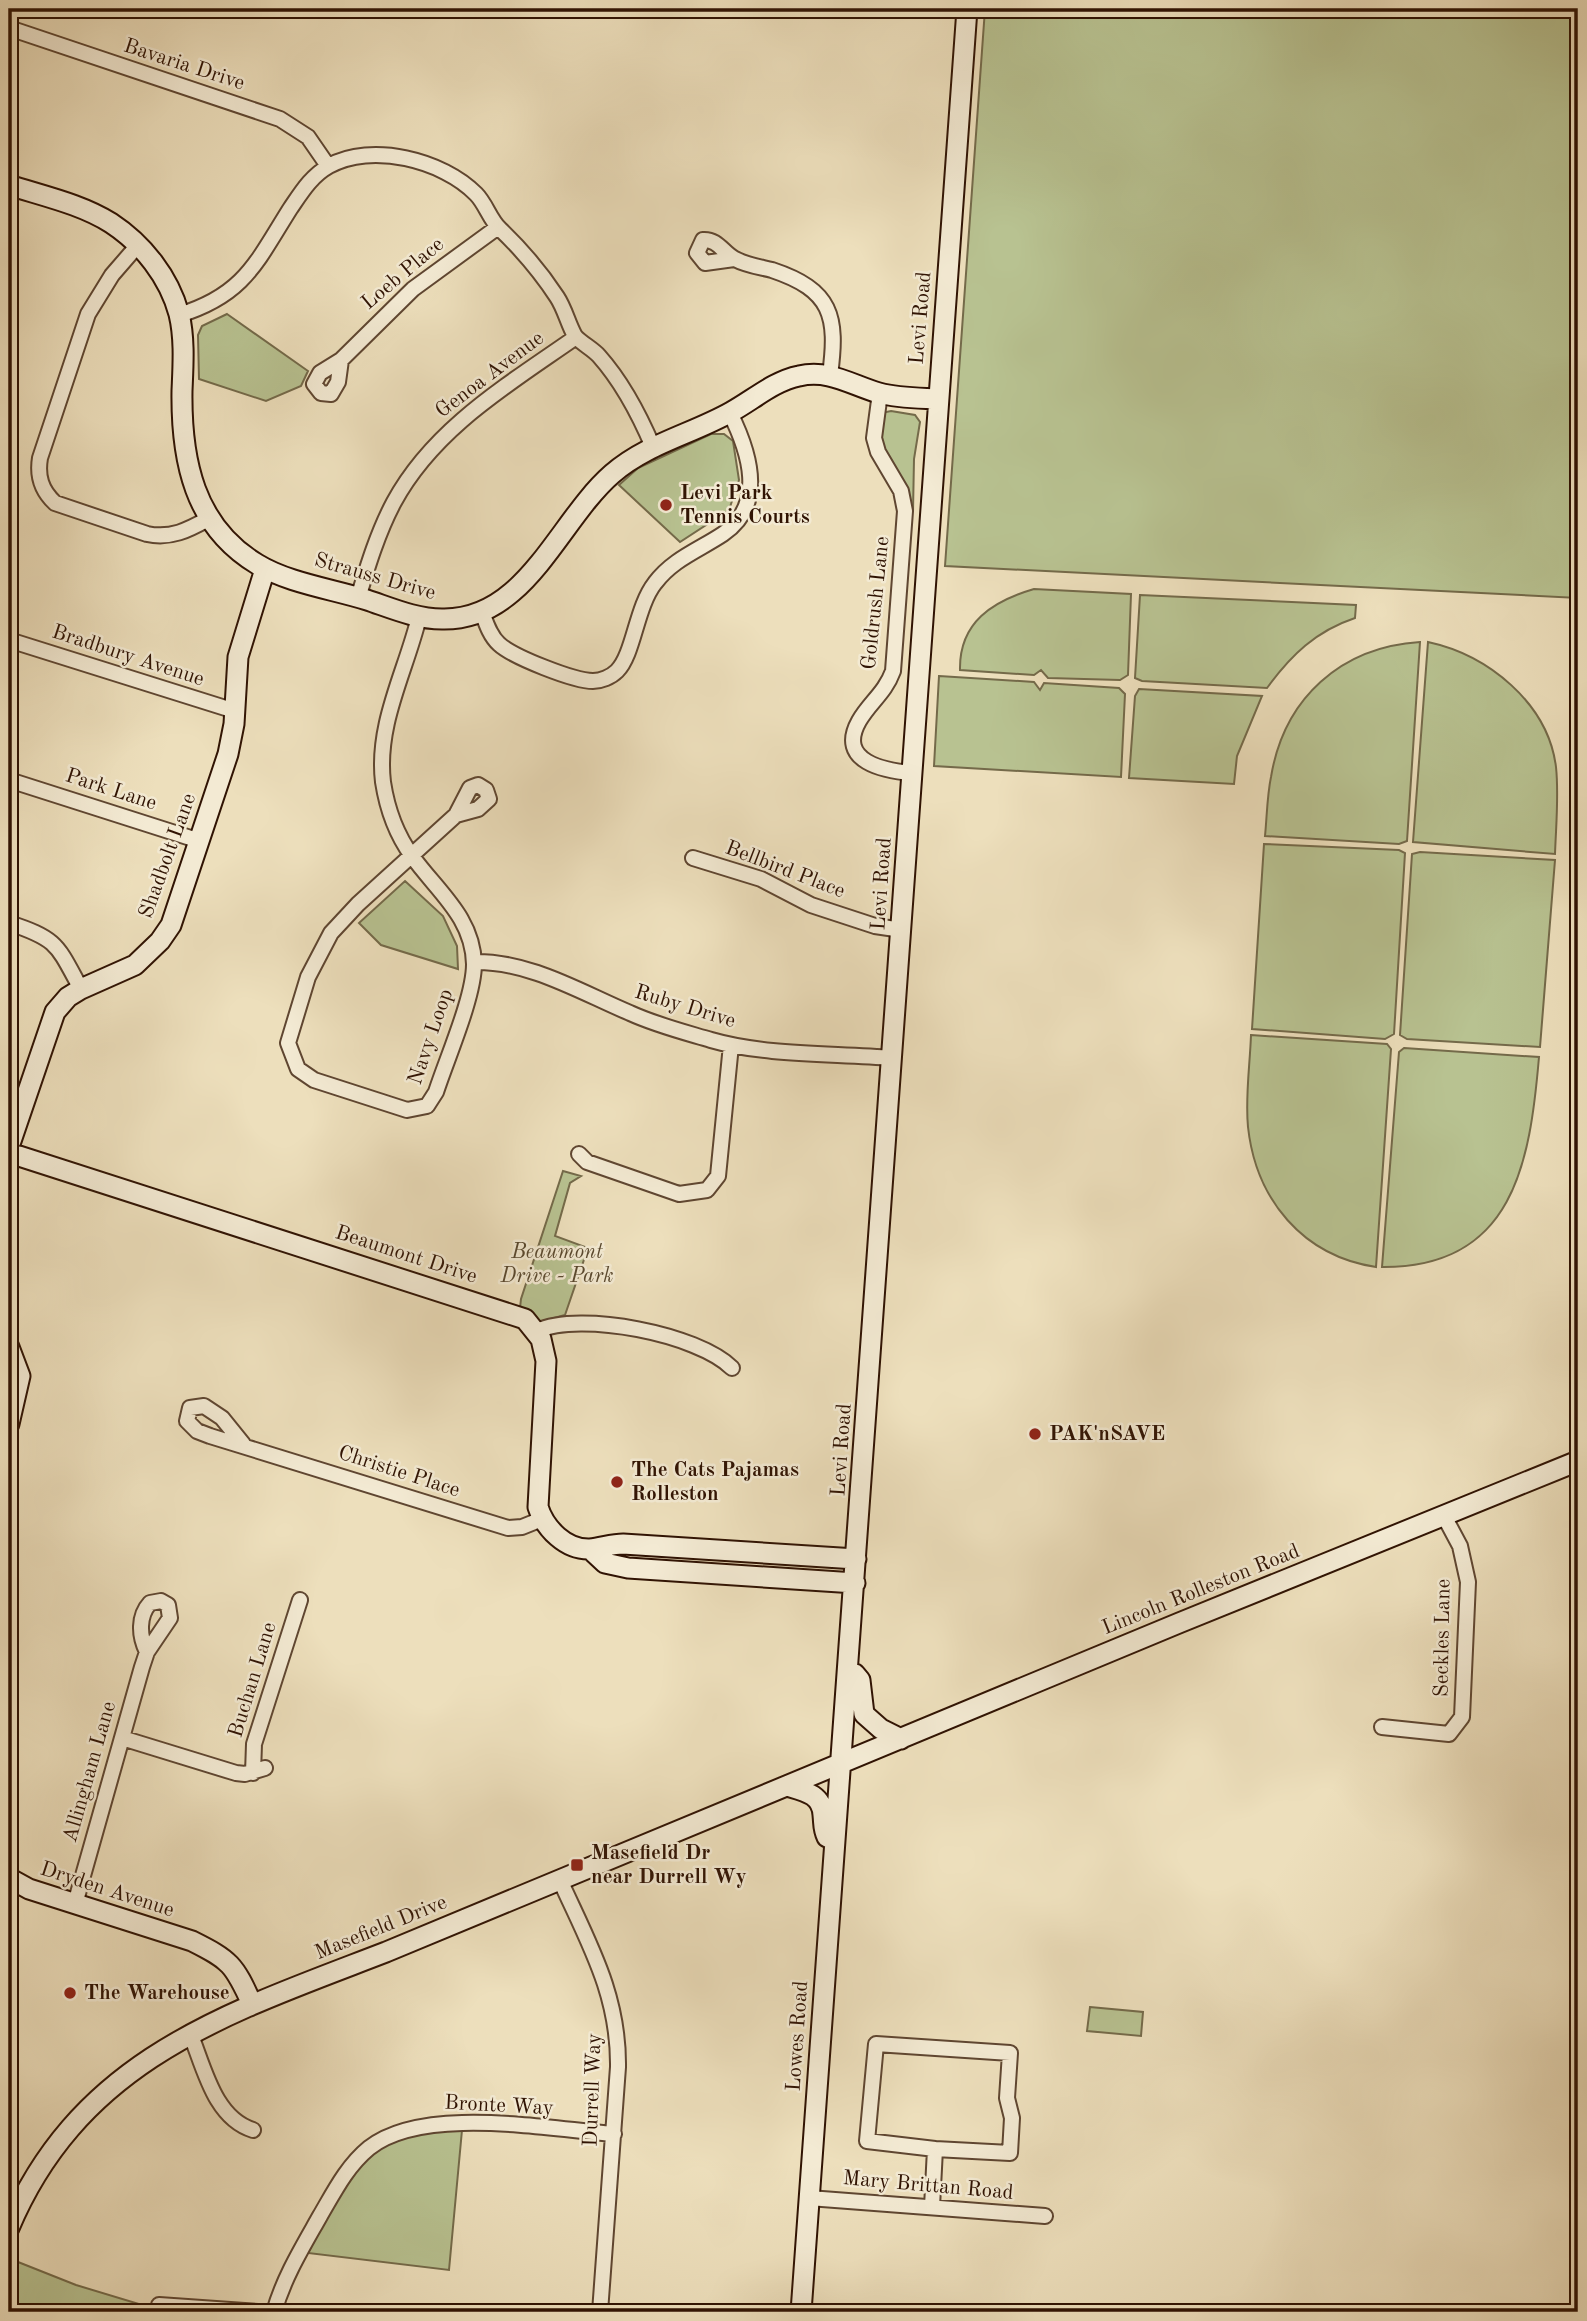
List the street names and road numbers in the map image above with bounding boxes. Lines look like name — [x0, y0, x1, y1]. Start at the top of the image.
street label: Bavaria Drive — [121, 36, 247, 94]
street label: Loeb Place — [358, 234, 448, 314]
street label: Levi Road — [906, 271, 936, 365]
street label: Genoa Avenue — [432, 328, 548, 422]
street label: Goldrush Lane — [859, 535, 893, 671]
street label: Strauss Drive — [312, 550, 438, 604]
street label: Bradbury Avenue — [49, 621, 207, 691]
street label: Park Lane — [63, 765, 159, 815]
street label: Shadbolt Lane — [136, 791, 200, 921]
street label: Levi Road — [868, 837, 896, 931]
street label: Bellbird Place — [722, 838, 848, 902]
street label: Ruby Drive — [632, 982, 738, 1032]
street label: Navy Loop — [405, 986, 457, 1088]
street label: Beaumont Drive — [332, 1222, 480, 1288]
street label: Levi Road — [828, 1403, 856, 1497]
street label: Christie Place — [336, 1442, 462, 1502]
street label: Lincoln Rolleston Road — [1099, 1541, 1303, 1639]
street label: Seckles Lane — [1431, 1579, 1455, 1697]
street label: Buchan Lane — [226, 1620, 280, 1740]
street label: Allingham Lane — [60, 1699, 120, 1845]
street label: Dryden Avenue — [37, 1858, 177, 1922]
street label: Masefield Drive — [312, 1892, 450, 1964]
street label: Lowes Road — [784, 1980, 812, 2092]
street label: Durrell Way — [581, 2033, 605, 2147]
street label: Bronte Way — [444, 2093, 554, 2119]
street label: Mary Brittan Road — [842, 2168, 1014, 2204]

